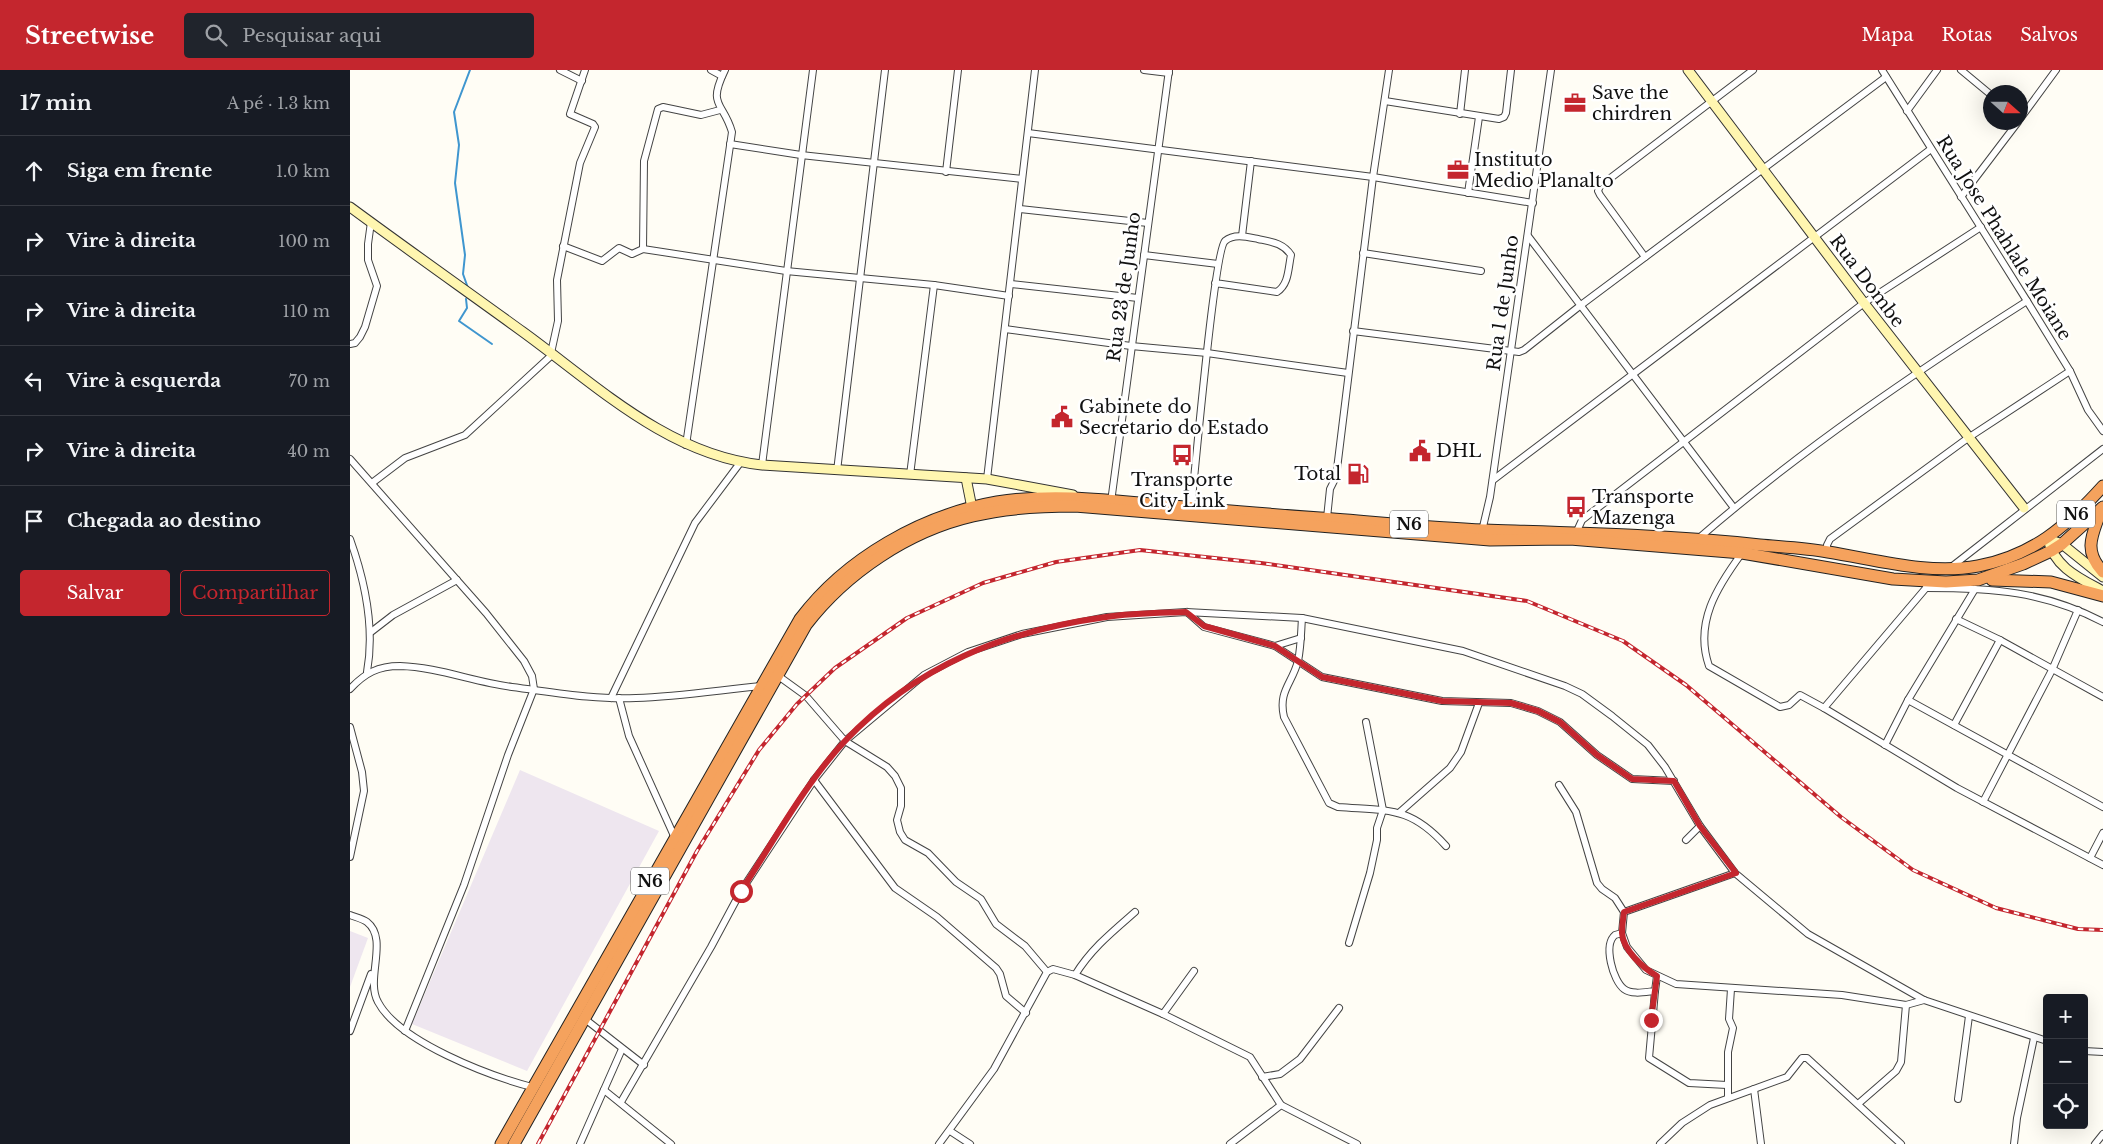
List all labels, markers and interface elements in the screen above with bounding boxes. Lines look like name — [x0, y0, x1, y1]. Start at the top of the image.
search box — [184, 13, 534, 58]
text: Streetwise — [25, 21, 154, 50]
icon: search — [202, 21, 230, 49]
text: Pesquisar aqui — [242, 24, 381, 47]
text: Mapa — [1862, 24, 1913, 46]
text: Rotas — [1941, 24, 1992, 46]
text: Salvos — [2020, 24, 2078, 46]
place label: Save the chirdren — [1592, 82, 1672, 125]
north arrow — [1983, 85, 2028, 130]
text: 17 min — [20, 90, 92, 116]
office icon: Save the chirdren — [1562, 90, 1588, 116]
text: A pé · 1.3 km — [227, 93, 330, 113]
street label: Rua Jose Phahlale Moiane — [1932, 132, 2076, 344]
place label: Instituto Medio Planalto — [1474, 149, 1614, 192]
icon: ahead — [20, 157, 48, 185]
office icon: Instituto Medio Planalto — [1445, 157, 1471, 183]
text: Siga em frente — [67, 159, 212, 182]
text: 1.0 km — [276, 161, 330, 181]
street label: Rua 23 de Junho — [1103, 210, 1145, 364]
icon: right — [20, 227, 48, 255]
text: Vire à direita — [67, 229, 196, 252]
street label: Rua Dombe — [1825, 230, 1909, 332]
text: 100 m — [278, 231, 330, 251]
street label: Rua 1 de Junho — [1483, 233, 1523, 373]
icon: right — [20, 297, 48, 325]
text: Vire à direita — [67, 299, 196, 322]
text: 110 m — [283, 301, 330, 321]
icon: left — [20, 367, 48, 395]
text: Vire à esquerda — [67, 369, 221, 392]
text: 70 m — [289, 371, 330, 391]
place label: Gabinete do Secretario do Estado — [1079, 396, 1269, 439]
public building icon: Gabinete do Secretario do Estado — [1049, 404, 1075, 430]
icon: right — [20, 437, 48, 465]
public building icon: DHL — [1407, 438, 1433, 464]
text: Vire à direita — [67, 439, 196, 462]
place label: DHL — [1436, 440, 1481, 462]
text: 40 m — [287, 441, 330, 461]
bus stop icon: Transporte City Link — [1169, 442, 1195, 468]
fuel station icon: Total — [1345, 461, 1371, 487]
place label: Total — [1294, 463, 1341, 485]
place label: Transporte City Link — [1131, 469, 1233, 512]
place label: Transporte Mazenga — [1592, 486, 1694, 529]
bus stop icon: Transporte Mazenga — [1563, 494, 1589, 520]
road number: N6 — [2057, 500, 2095, 528]
icon: arrive — [20, 507, 48, 535]
text: Chegada ao destino — [67, 509, 261, 532]
road number: N6 — [1390, 510, 1428, 538]
button: Salvar — [20, 570, 170, 616]
button: Compartilhar — [180, 570, 330, 616]
road number: N6 — [631, 868, 669, 894]
route start — [730, 880, 753, 903]
map controls — [2043, 994, 2088, 1129]
button: + — [2043, 994, 2088, 1039]
route end — [1640, 1009, 1663, 1032]
button: − — [2043, 1039, 2088, 1084]
button: locate — [2043, 1084, 2088, 1129]

